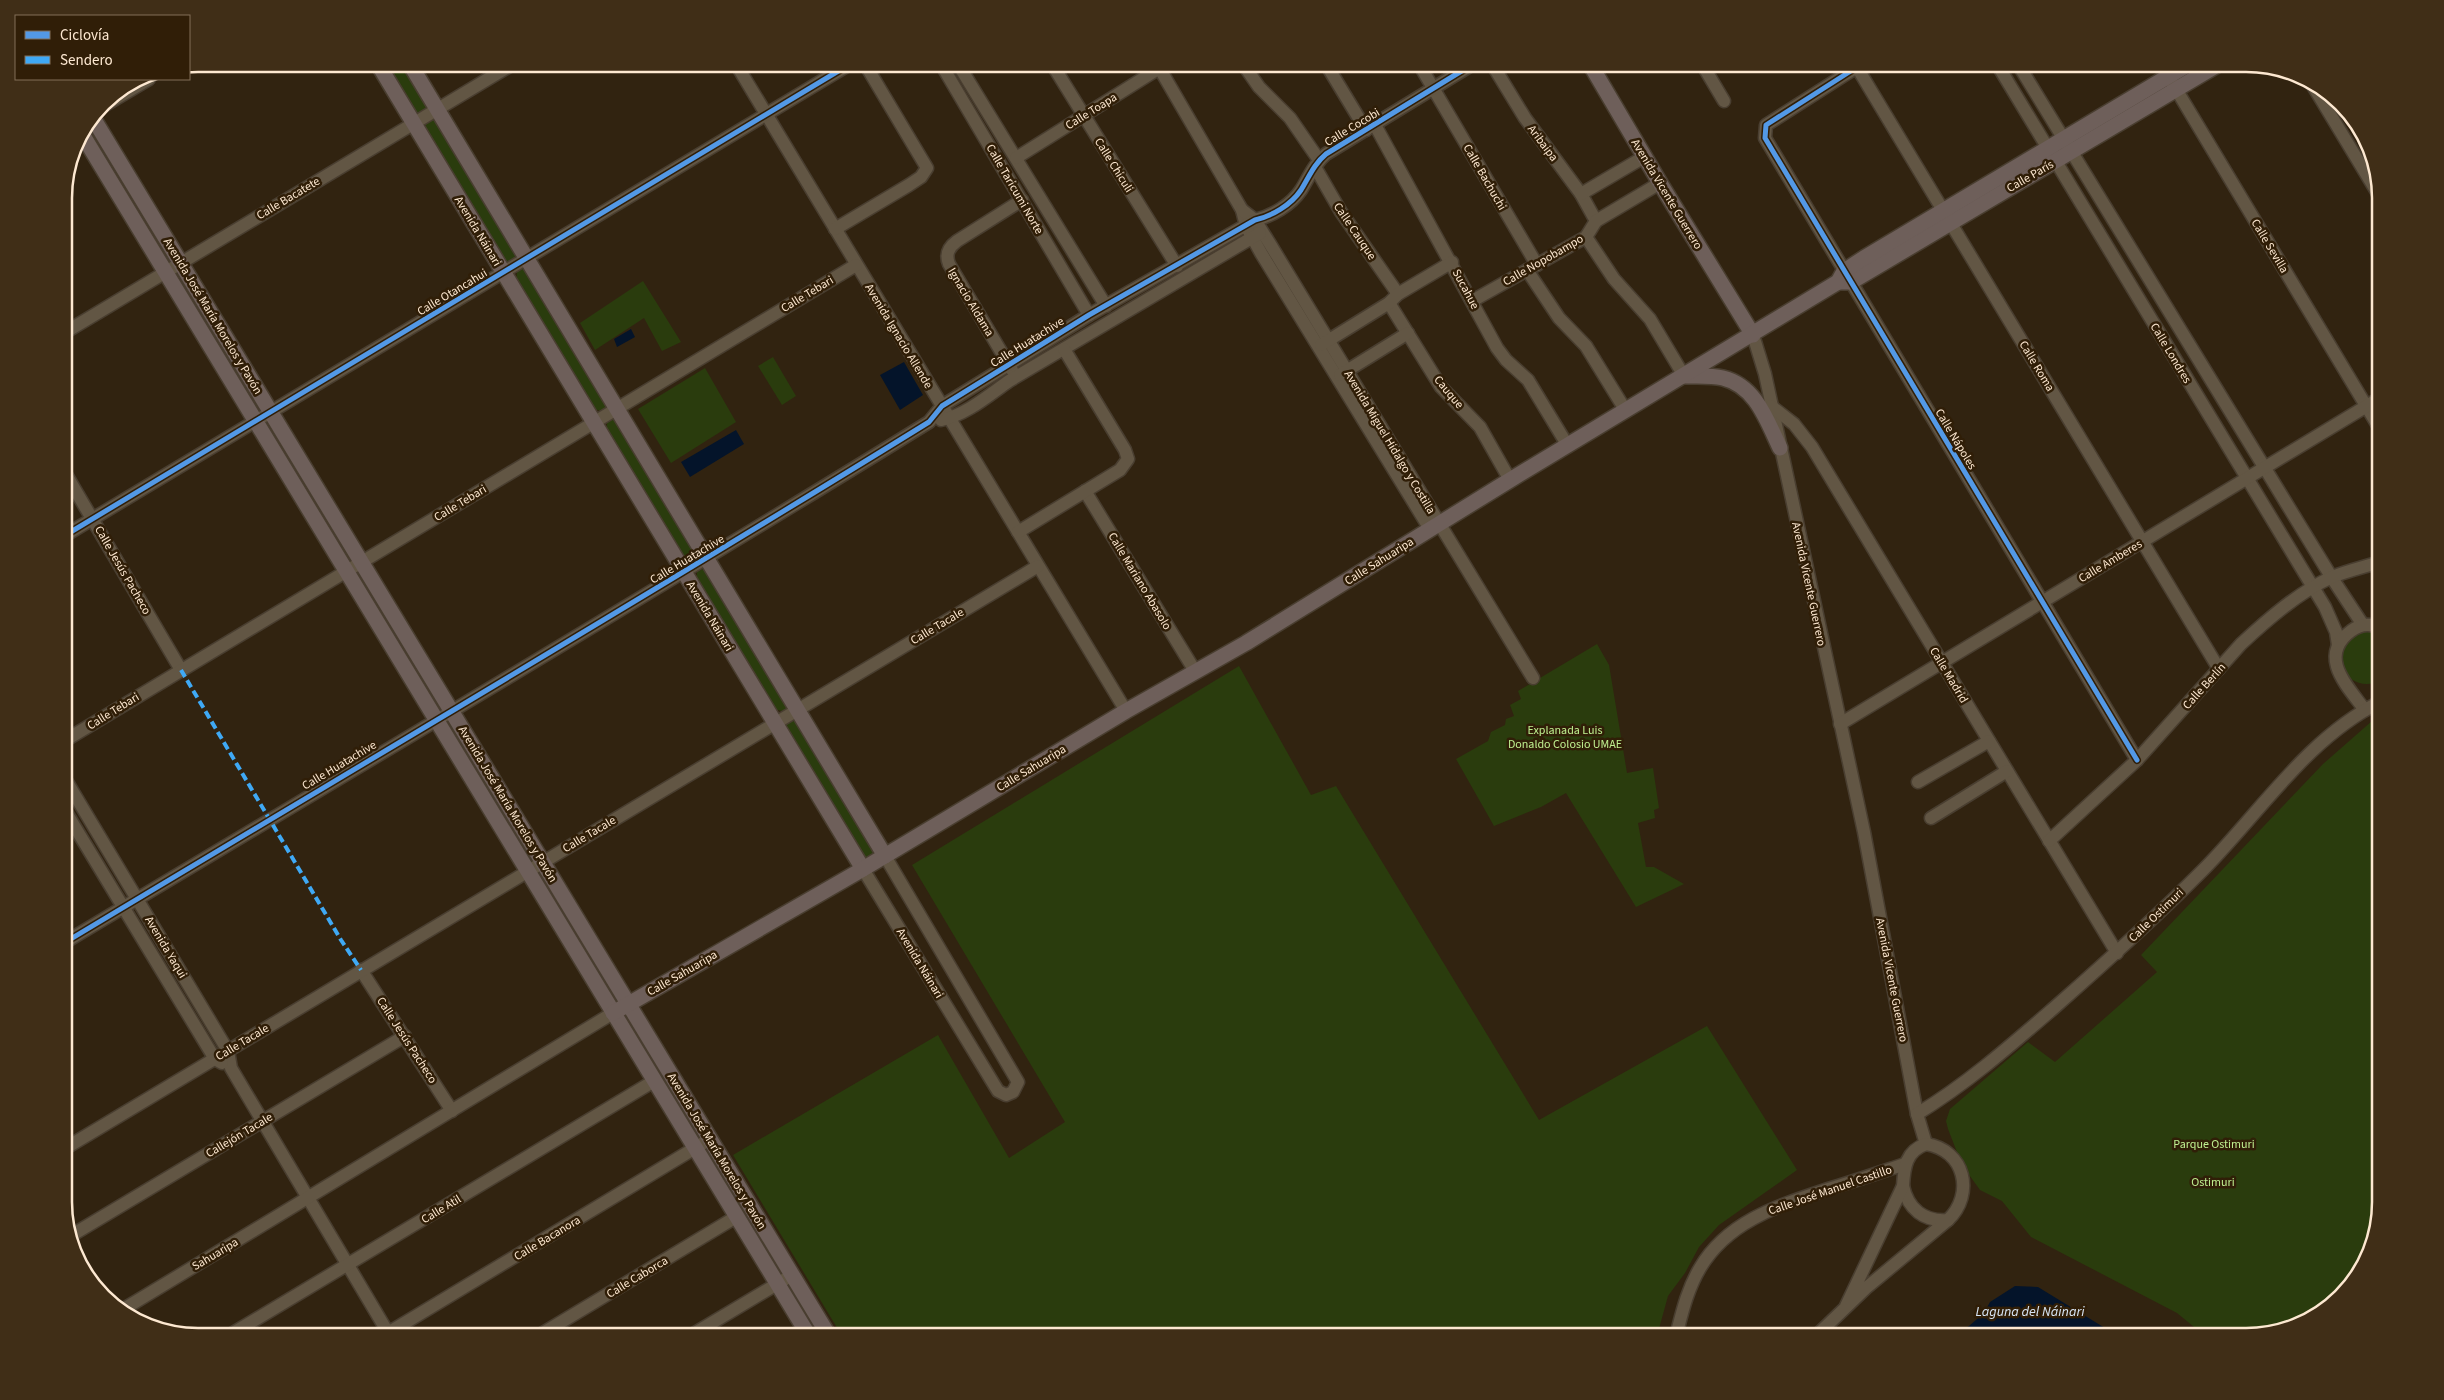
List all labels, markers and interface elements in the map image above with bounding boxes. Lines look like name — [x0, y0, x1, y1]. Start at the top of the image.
legend — [15, 15, 190, 80]
text: Ciclovía — [60, 25, 109, 46]
text: Sendero — [60, 50, 113, 71]
street label: Calle Toapa — [1062, 89, 1120, 134]
street label: Calle Cocobi — [1321, 104, 1383, 151]
street label: Aribaipa — [1523, 122, 1562, 165]
street label: Calle Chiculi — [1090, 135, 1137, 196]
street label: Avenida Vicente Guerrero — [1627, 136, 1706, 253]
street label: Calle Taricumi Norte — [982, 141, 1047, 238]
street label: Calle Bachuchi — [1459, 141, 1510, 214]
street label: Calle París — [2004, 156, 2057, 197]
street label: Calle Bacatete — [253, 173, 323, 224]
street label: Avenida Náinari — [450, 193, 505, 270]
street label: Calle Cauque — [1329, 199, 1380, 263]
street label: Calle Sevilla — [2247, 216, 2292, 277]
street label: Calle Nopobampo — [1500, 230, 1587, 290]
street label: Avenida José María Morelos y Pavón — [159, 235, 266, 398]
street label: Calle Otancahui — [414, 265, 491, 320]
street label: Ignacio Aldama — [943, 265, 998, 340]
street label: Sucahue — [1448, 266, 1483, 312]
street label: Calle Tebari — [778, 272, 837, 317]
street label: Avenida Ignacio Allende — [861, 281, 937, 392]
street label: Calle Huatachive — [987, 313, 1067, 372]
street label: Calle Londres — [2146, 320, 2195, 387]
street label: Calle Roma — [2015, 338, 2058, 395]
street label: Avenida Miguel Hidalgo y Costilla — [1340, 367, 1439, 517]
street label: Cauque — [1430, 372, 1468, 413]
street label: Calle Nápoles — [1931, 406, 1980, 473]
street label: Calle Tebari — [431, 481, 490, 526]
street label: Avenida Vicente Guerrero — [1787, 521, 1830, 648]
street label: Calle Jesús Pacheco — [90, 523, 155, 618]
street label: Calle Mariano Abasolo — [1104, 529, 1175, 633]
street label: Calle Huatachive — [647, 531, 728, 588]
street label: Calle Sahuaripa — [1341, 533, 1417, 589]
street label: Calle Amberes — [2075, 536, 2145, 587]
street label: Avenida Náinari — [682, 578, 737, 655]
street label: Calle Tacale — [907, 604, 967, 649]
street label: Calle Madrid — [1925, 644, 1972, 706]
street label: Calle Berlín — [2179, 659, 2230, 713]
street label: Calle Tebari — [84, 689, 143, 734]
park label: Explanada Luis Donaldo Colosio UMAE — [1508, 722, 1622, 753]
street label: Avenida José María Morelos y Pavón — [454, 723, 561, 886]
street label: Calle Huatachive — [299, 737, 380, 794]
street label: Calle Sahuaripa — [993, 741, 1069, 796]
street label: Calle Tacale — [559, 812, 619, 857]
street label: Calle Ostimuri — [2125, 885, 2188, 946]
street label: Avenida Yaqui — [140, 913, 191, 982]
street label: Avenida Vicente Guerrero — [1871, 916, 1912, 1044]
street label: Avenida Náinari — [892, 925, 947, 1002]
street label: Calle Sahuaripa — [644, 946, 721, 1000]
street label: Calle Jesús Pacheco — [372, 994, 441, 1087]
street label: Calle Tacale — [212, 1020, 272, 1065]
street label: Avenida José María Morelos y Pavón — [663, 1070, 770, 1233]
street label: Callejón Tacale — [203, 1109, 276, 1162]
park label: Parque Ostimuri — [2173, 1136, 2255, 1153]
street label: Calle José Manuel Castillo — [1766, 1161, 1894, 1220]
park label: Ostimuri — [2191, 1174, 2235, 1191]
street label: Calle Atil — [418, 1191, 464, 1228]
street label: Calle Bacanora — [511, 1212, 584, 1265]
street label: Sahuaripa — [189, 1234, 242, 1275]
street label: Calle Caborca — [603, 1252, 671, 1302]
water label: Laguna del Náinari — [1975, 1302, 2085, 1322]

